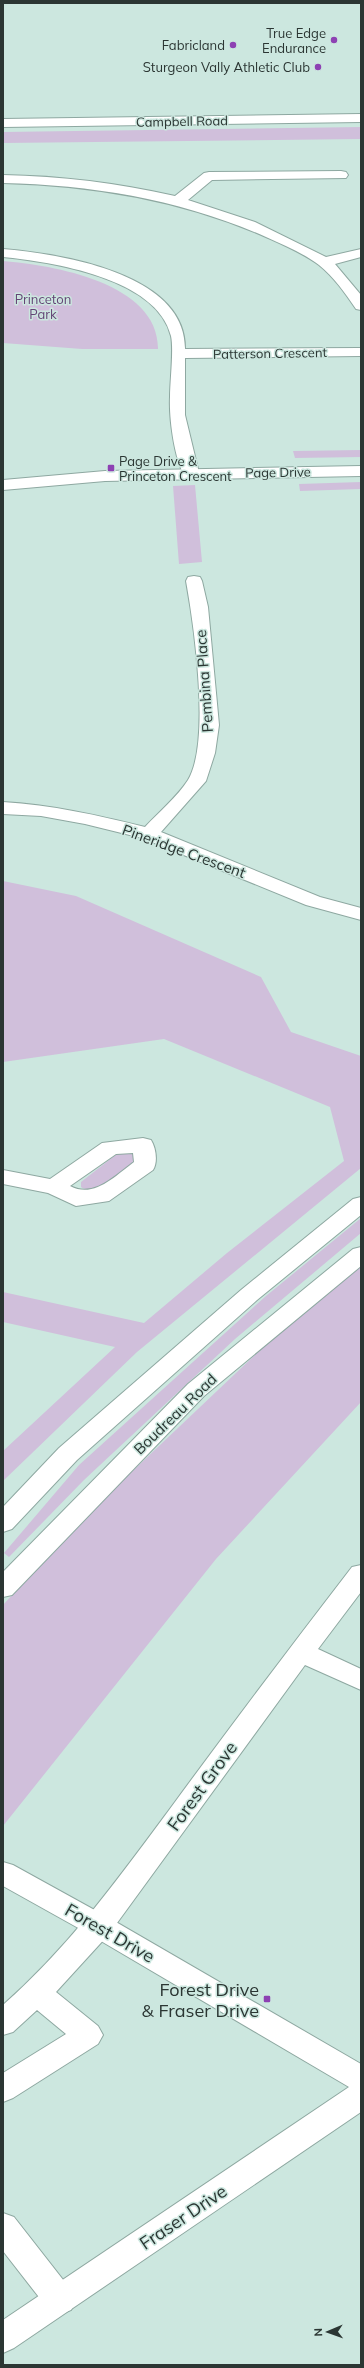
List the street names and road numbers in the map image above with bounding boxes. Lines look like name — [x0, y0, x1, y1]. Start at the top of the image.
street label: Campbell Road — [136, 112, 228, 130]
street label: Patterson Crescent — [213, 344, 328, 362]
street label: Page Drive — [245, 463, 311, 481]
street label: Pembina Place — [191, 629, 217, 733]
street label: Pineridge Crescent — [120, 820, 248, 882]
street label: Boudreau Road — [129, 1370, 221, 1458]
street label: Forest Grove — [162, 1737, 242, 1835]
street label: Forest Drive — [61, 1898, 159, 1968]
street label: Fraser Drive — [135, 2179, 231, 2255]

